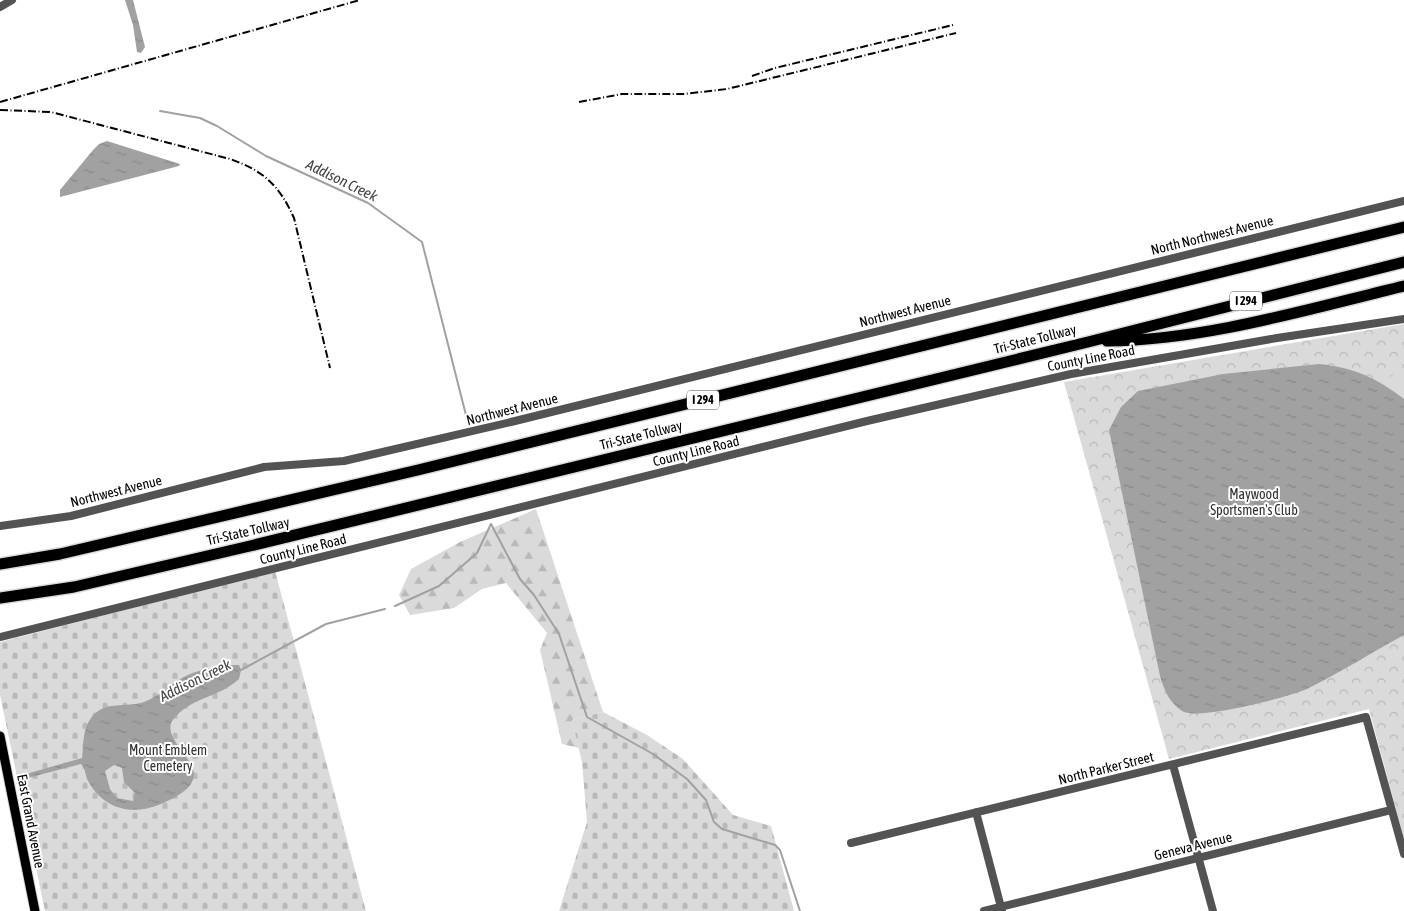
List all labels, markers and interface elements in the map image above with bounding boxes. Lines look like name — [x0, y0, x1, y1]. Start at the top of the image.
water label: Addison Creek — [303, 155, 381, 205]
street label: North Northwest Avenue — [1149, 212, 1275, 258]
street label: Northwest Avenue — [858, 292, 952, 330]
road number: I 294 — [1230, 292, 1262, 310]
street label: Tri-State Tollway — [992, 321, 1078, 357]
street label: County Line Road — [1046, 342, 1136, 374]
street label: Northwest Avenue — [465, 390, 559, 428]
road number: I 294 — [687, 390, 719, 410]
street label: Tri-State Tollway — [598, 417, 684, 453]
street label: County Line Road — [651, 433, 741, 469]
street label: Northwest Avenue — [69, 472, 163, 510]
park label: Maywood Sportsmen's Club — [1210, 486, 1298, 518]
street label: Tri-State Tollway — [205, 514, 291, 548]
street label: County Line Road — [258, 531, 348, 567]
water label: Addison Creek — [156, 655, 234, 705]
park label: Mount Emblem Cemetery — [129, 742, 207, 774]
street label: North Parker Street — [1057, 748, 1155, 788]
street label: East Grand Avenue — [14, 773, 48, 869]
street label: Geneva Avenue — [1152, 829, 1234, 863]

